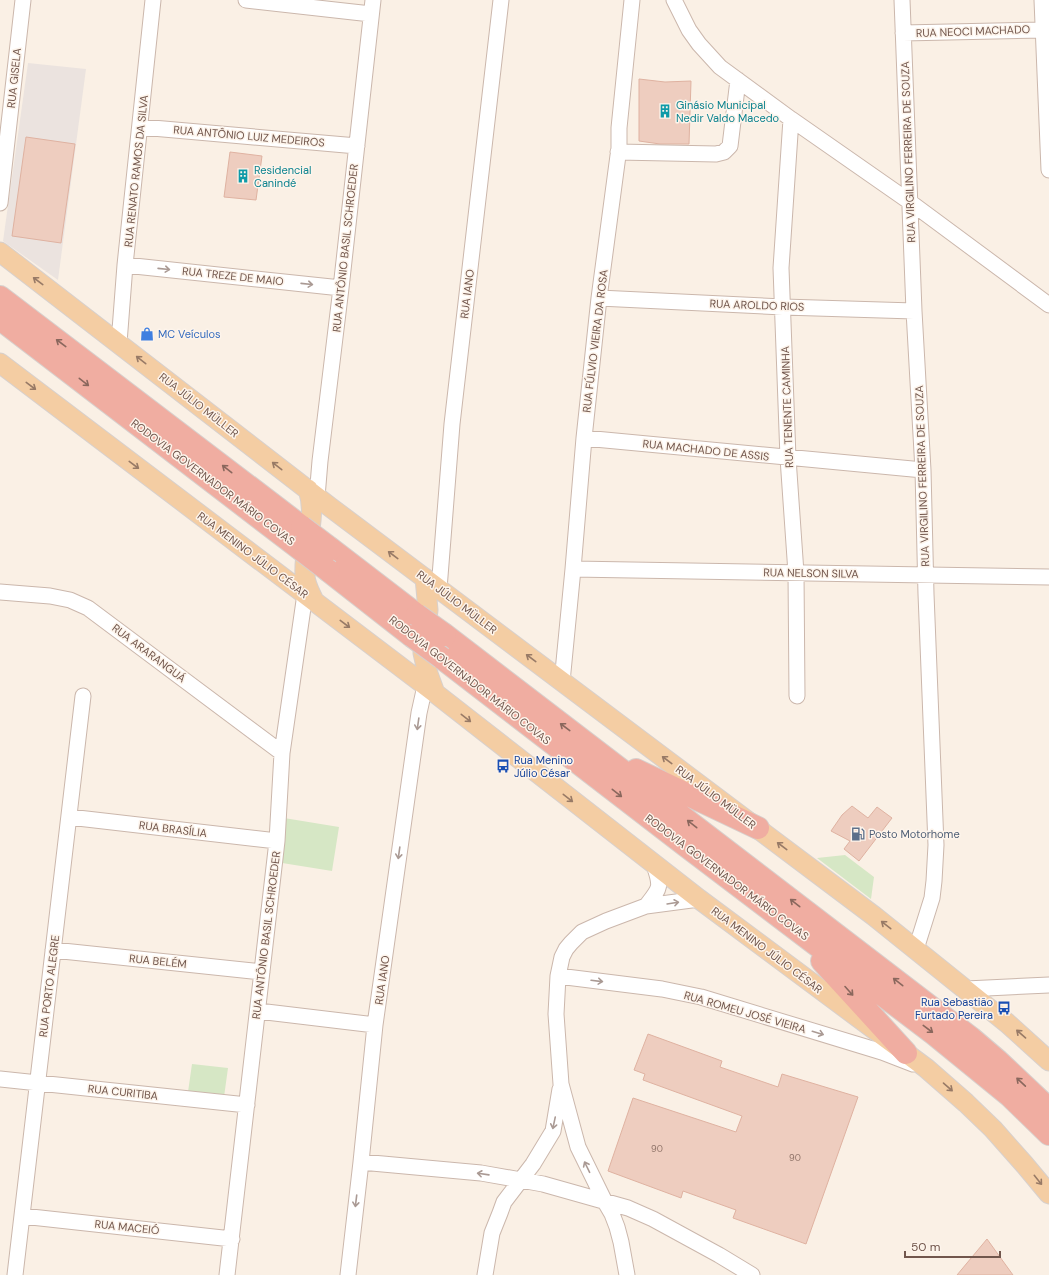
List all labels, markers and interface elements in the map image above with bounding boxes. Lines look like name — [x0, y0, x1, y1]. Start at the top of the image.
street label: RUA NEOCI MACHADO — [916, 22, 1030, 40]
street label: RUA GISELA — [4, 47, 24, 109]
street label: RUA VIRGILINO FERREIRA DE SOUZA — [898, 61, 918, 243]
street label: RUA RENATO RAMOS DA SILVA — [121, 94, 151, 248]
place label: Ginásio Municipal Nedir Valdo Macedo — [676, 98, 779, 125]
building icon: Ginásio Municipal Nedir Valdo Macedo — [657, 103, 673, 119]
street label: RUA ANTÔNIO LUIZ MEDEIROS — [173, 122, 325, 150]
place label: Residencial Canindé — [254, 163, 311, 190]
street label: RUA ANTÔNIO BASIL SCHROEDER — [329, 163, 361, 333]
building icon: Residencial Canindé — [235, 168, 251, 184]
street label: RUA TREZE DE MAIO — [182, 264, 284, 288]
one-way arrow — [157, 266, 170, 273]
street label: RUA IANO — [457, 269, 477, 319]
street label: RUA FÚLVIO VIEIRA DA ROSA — [579, 269, 611, 413]
one-way arrow — [33, 277, 44, 285]
one-way arrow — [301, 280, 314, 288]
street label: RUA AROLDO RIOS — [709, 296, 805, 314]
shop icon: MC Veículos — [139, 326, 155, 342]
place label: MC Veículos — [158, 327, 221, 341]
one-way arrow — [56, 339, 67, 347]
street label: RUA TENENTE CAMINHA — [778, 346, 796, 468]
one-way arrow — [136, 356, 147, 364]
street label: RUA JÚLIO MÜLLER — [156, 370, 242, 440]
one-way arrow — [78, 378, 89, 387]
one-way arrow — [25, 382, 36, 391]
street label: RUA VIRGILINO FERREIRA DE SOUZA — [912, 385, 932, 567]
street label: RODOVIA GOVERNADOR MÁRIO COVAS — [128, 416, 298, 548]
street label: RUA MACHADO DE ASSIS — [642, 436, 770, 464]
one-way arrow — [129, 461, 140, 470]
one-way arrow — [271, 461, 282, 470]
one-way arrow — [221, 465, 232, 473]
street label: RUA MENINO JÚLIO CÉSAR — [195, 509, 311, 601]
one-way arrow — [388, 551, 399, 559]
street label: RUA NELSON SILVA — [763, 565, 859, 581]
street label: RUA JÚLIO MÜLLER — [414, 567, 500, 637]
street label: RODOVIA GOVERNADOR MÁRIO COVAS — [386, 613, 554, 747]
one-way arrow — [339, 620, 350, 629]
street label: RUA ARARANGUÁ — [109, 621, 189, 685]
one-way arrow — [526, 654, 537, 662]
one-way arrow — [460, 713, 471, 722]
one-way arrow — [414, 717, 422, 730]
one-way arrow — [559, 722, 570, 731]
place label: Rua Menino Júlio César — [514, 753, 573, 780]
one-way arrow — [661, 756, 672, 764]
bus stop icon: Rua Menino Júlio César — [495, 758, 511, 774]
street label: RUA JÚLIO MÜLLER — [673, 762, 759, 832]
one-way arrow — [611, 789, 622, 797]
one-way arrow — [562, 793, 573, 802]
street label: RODOVIA GOVERNADOR MÁRIO COVAS — [642, 811, 812, 943]
street label: RUA BRASÍLIA — [138, 818, 208, 840]
one-way arrow — [687, 820, 698, 828]
fuel station icon: Posto Motorhome — [850, 826, 866, 842]
place label: Posto Motorhome — [869, 827, 960, 841]
one-way arrow — [777, 842, 788, 850]
one-way arrow — [396, 846, 403, 859]
street label: RUA ANTÔNIO BASIL SCHROEDER — [249, 850, 283, 1020]
one-way arrow — [666, 899, 679, 907]
one-way arrow — [790, 899, 801, 907]
street label: RUA MENINO JÚLIO CÉSAR — [709, 904, 825, 996]
one-way arrow — [880, 921, 891, 930]
street label: RUA PORTO ALEGRE — [36, 934, 62, 1038]
street label: RUA BELÉM — [129, 951, 187, 971]
street label: RUA IANO — [372, 954, 392, 1006]
one-way arrow — [590, 977, 603, 985]
one-way arrow — [893, 978, 904, 987]
one-way arrow — [845, 986, 854, 996]
street label: RUA ROMEU JOSÉ VIEIRA — [682, 988, 808, 1036]
place label: Rua Sebastião Furtado Pereira — [915, 995, 993, 1022]
bus stop icon: Rua Sebastião Furtado Pereira — [996, 1000, 1012, 1016]
one-way arrow — [922, 1024, 933, 1033]
one-way arrow — [811, 1030, 824, 1037]
one-way arrow — [1015, 1030, 1026, 1039]
one-way arrow — [1016, 1077, 1026, 1087]
street label: RUA CURITIBA — [87, 1081, 159, 1103]
one-way arrow — [942, 1082, 953, 1091]
one-way arrow — [550, 1116, 558, 1129]
house number: 90 — [651, 1143, 663, 1155]
house number: 90 — [789, 1152, 801, 1164]
one-way arrow — [583, 1162, 590, 1174]
one-way arrow — [477, 1170, 490, 1178]
one-way arrow — [1033, 1175, 1042, 1186]
one-way arrow — [353, 1194, 360, 1207]
street label: RUA MACEIÓ — [94, 1217, 160, 1237]
scale bar — [905, 1233, 1000, 1259]
text: 50 m — [911, 1239, 940, 1255]

